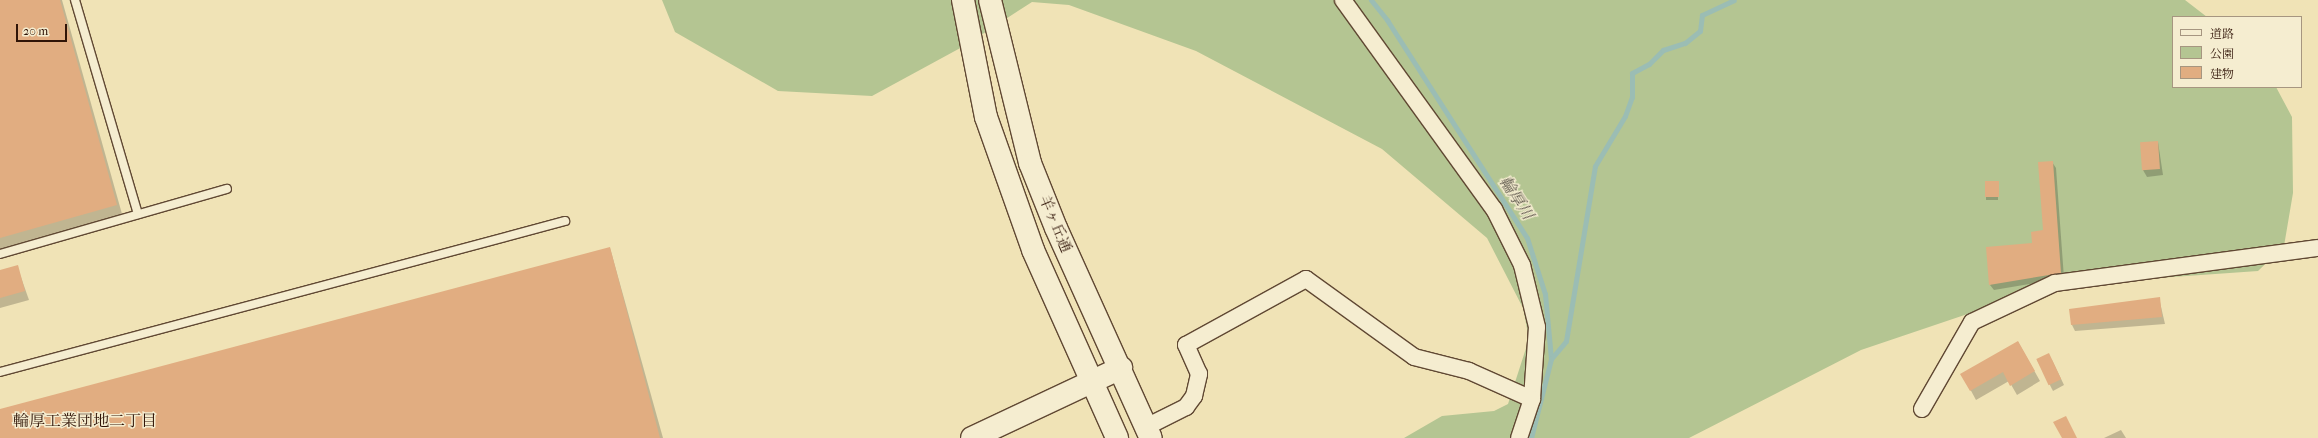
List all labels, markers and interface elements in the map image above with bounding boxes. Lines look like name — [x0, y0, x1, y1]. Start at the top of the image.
scale bar — [18, 16, 69, 42]
legend — [2172, 16, 2302, 88]
text: 20 m — [23, 24, 48, 38]
text: 道路 — [2210, 27, 2234, 41]
text: 公園 — [2210, 47, 2234, 61]
text: 建物 — [2210, 67, 2234, 81]
water label: 輪厚川 — [1495, 173, 1537, 223]
street label: 羊ヶ丘通 — [1035, 193, 1075, 255]
district label: 輪厚工業団地二丁目 — [13, 411, 157, 431]

